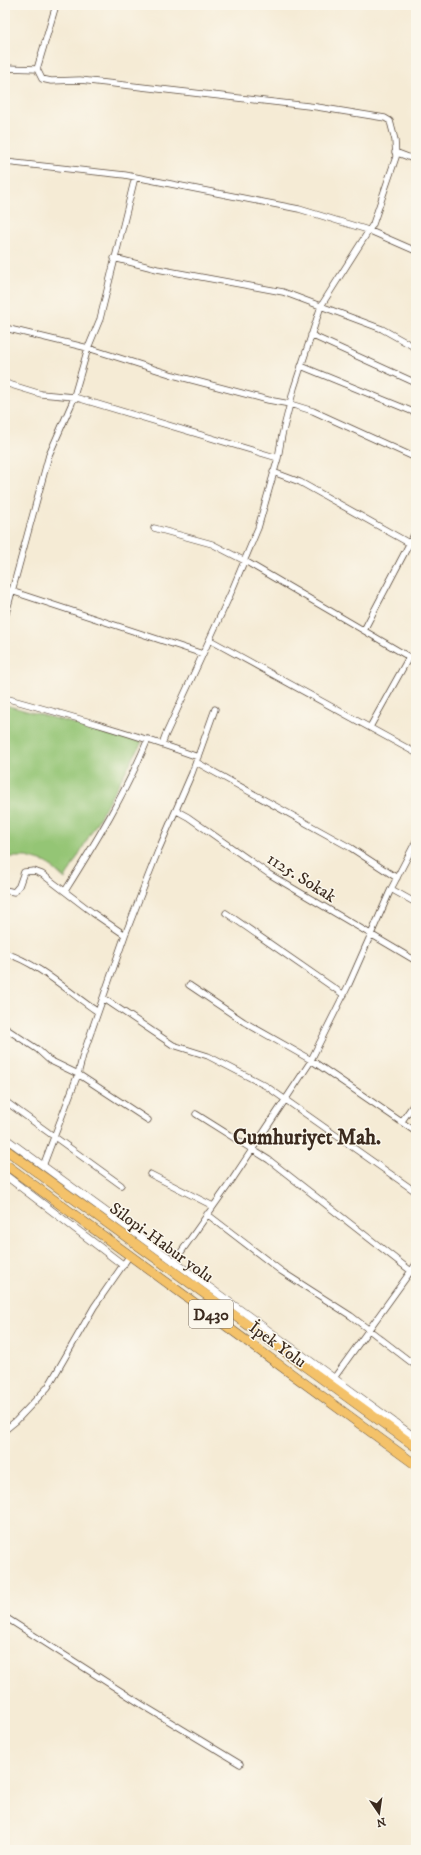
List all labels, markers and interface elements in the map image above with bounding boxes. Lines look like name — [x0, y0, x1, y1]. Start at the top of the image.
street label: 1125. Sokak — [263, 848, 341, 908]
district label: Cumhuriyet Mah. — [233, 1125, 381, 1151]
street label: Silopi-Habur yolu — [105, 1198, 218, 1288]
road number: D430 — [189, 1300, 233, 1328]
street label: İpek Yolu — [244, 1316, 311, 1373]
north arrow — [359, 1793, 399, 1833]
text: N — [375, 1814, 387, 1830]

